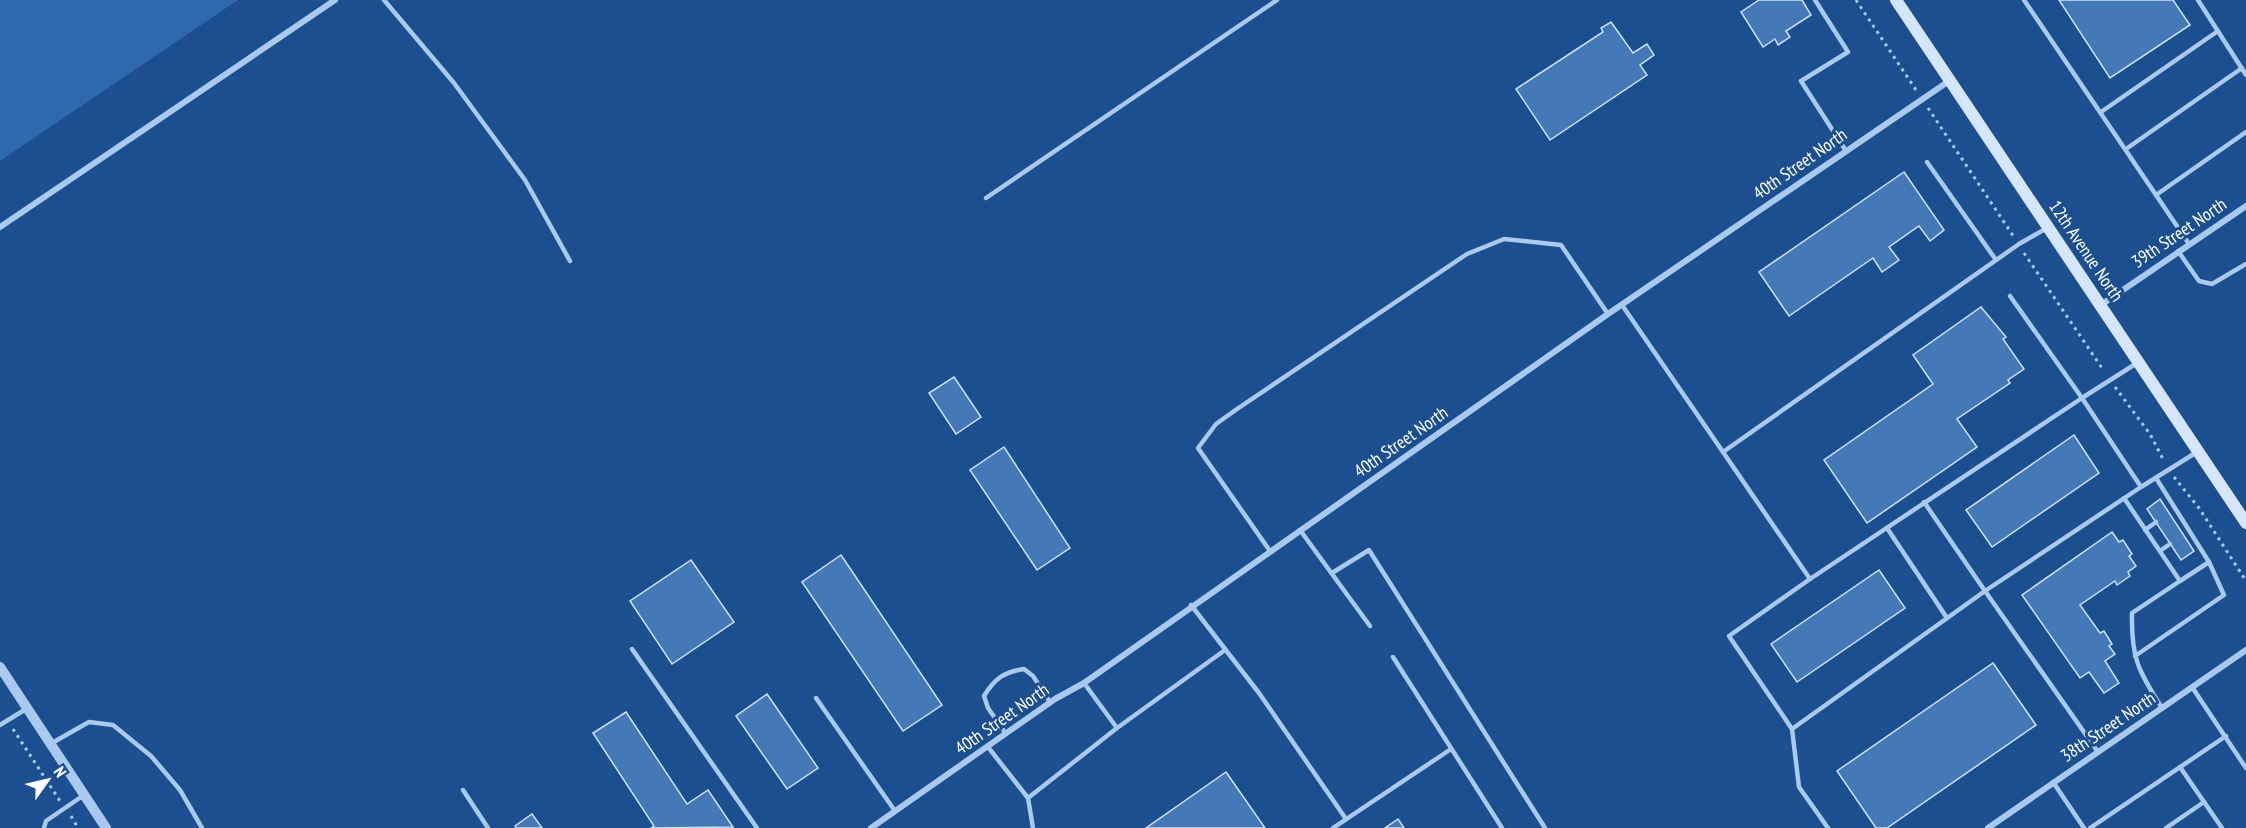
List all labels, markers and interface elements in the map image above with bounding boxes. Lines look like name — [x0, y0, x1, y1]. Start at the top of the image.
street label: 40th Street North — [1748, 123, 1851, 204]
street label: 39th Street North — [2127, 192, 2231, 273]
street label: 12th Avenue North — [2044, 196, 2129, 306]
street label: 40th Street North — [1349, 401, 1452, 482]
street label: 40th Street North — [950, 678, 1053, 759]
street label: 38th Street North — [2056, 686, 2160, 767]
north arrow — [18, 750, 78, 810]
text: N — [50, 762, 71, 781]

